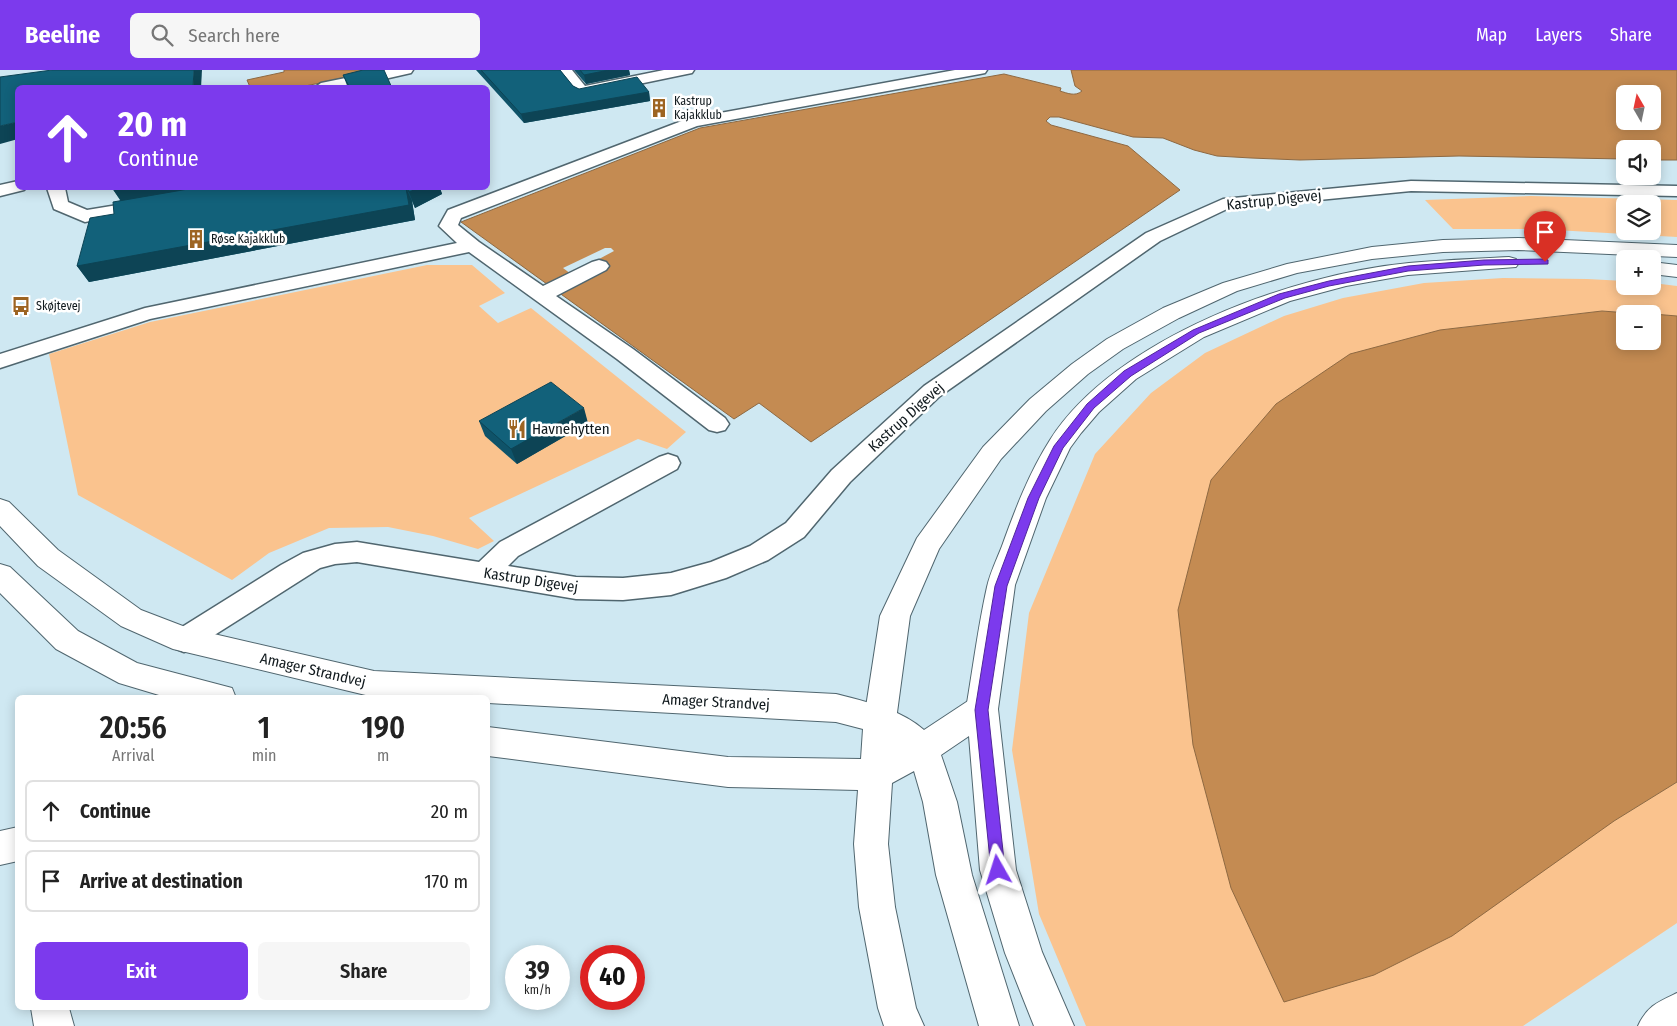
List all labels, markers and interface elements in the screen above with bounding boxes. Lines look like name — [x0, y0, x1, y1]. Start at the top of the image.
search box — [130, 13, 480, 58]
text: Beeline — [25, 21, 100, 49]
icon: search — [148, 21, 176, 49]
text: Search here — [188, 24, 280, 47]
text: Map — [1476, 24, 1507, 46]
text: Layers — [1535, 24, 1582, 46]
text: Share — [1610, 24, 1652, 46]
north arrow — [1616, 85, 1661, 130]
map controls — [1616, 85, 1661, 350]
place label: Kastrup Kajakklub — [674, 94, 722, 122]
building icon: Kastrup Kajakklub — [648, 97, 670, 119]
text: 20 m — [118, 103, 187, 145]
icon: ahead — [35, 105, 100, 170]
button: sound — [1616, 140, 1661, 185]
text: Continue — [118, 145, 199, 172]
street label: Kastrup Digevej — [1226, 186, 1322, 214]
button: layers — [1616, 195, 1661, 240]
pin — [1524, 211, 1566, 262]
icon: arrive — [1531, 218, 1559, 246]
building icon: Røse Kajakklub — [185, 228, 207, 250]
place label: Røse Kajakklub — [211, 232, 286, 246]
button: + — [1616, 250, 1661, 295]
bus stop icon: Skøjtevej — [10, 295, 32, 317]
place label: Skøjtevej — [36, 299, 81, 313]
button: − — [1616, 305, 1661, 350]
street label: Kastrup Digevej — [865, 378, 947, 456]
restaurant icon: Havnehytten — [506, 418, 528, 440]
place label: Havnehytten — [532, 420, 610, 438]
street label: Kastrup Digevej — [482, 564, 580, 596]
street label: Amager Strandvej — [258, 649, 368, 691]
street label: Amager Strandvej — [662, 690, 770, 714]
text: 20:56 — [100, 710, 167, 746]
text: 1 — [258, 710, 270, 746]
text: 190 — [361, 710, 405, 746]
text: Arrival — [112, 746, 155, 765]
text: min — [252, 746, 276, 765]
text: m — [377, 746, 389, 765]
icon: ahead — [37, 797, 65, 825]
text: Continue — [80, 800, 151, 823]
text: 20 m — [431, 800, 468, 823]
position arrow — [971, 843, 1023, 895]
icon: arrive — [37, 867, 65, 895]
text: Arrive at destination — [80, 870, 243, 893]
text: 170 m — [424, 870, 468, 893]
button: Exit — [35, 942, 248, 1000]
button: Share — [258, 942, 470, 1000]
speed limit sign: 40 — [580, 945, 645, 1010]
text: 39 — [525, 956, 550, 986]
text: km/h — [524, 983, 551, 997]

